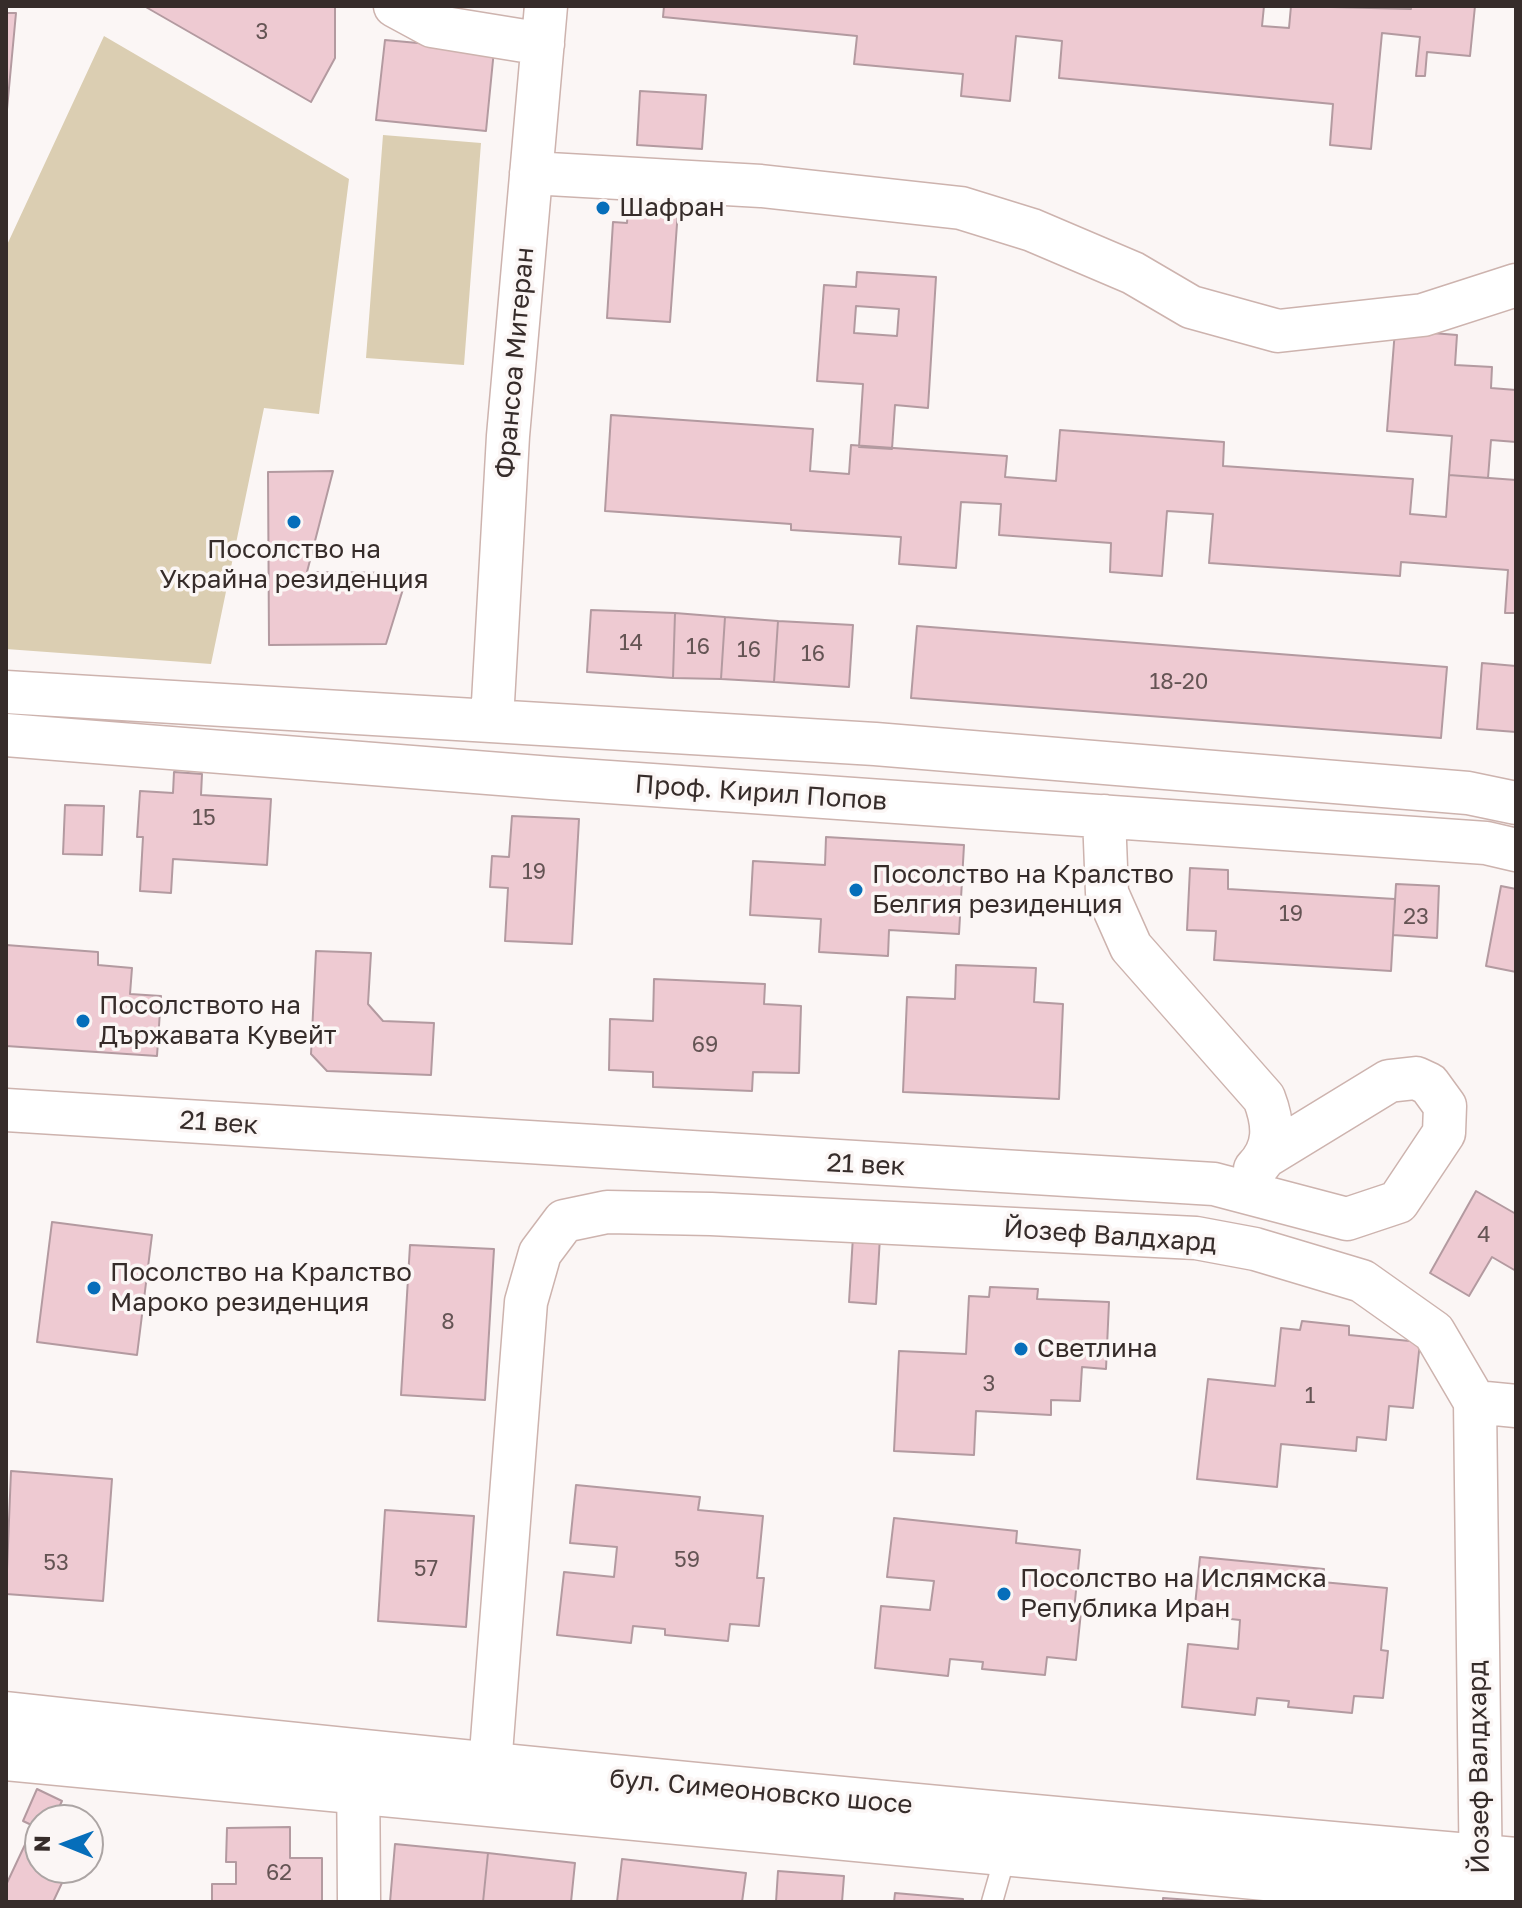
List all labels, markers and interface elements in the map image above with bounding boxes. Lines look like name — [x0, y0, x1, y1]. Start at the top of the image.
house number: 3 — [256, 19, 268, 45]
place label: Шафран — [619, 192, 725, 224]
marker: Шафран — [594, 199, 612, 217]
street label: Франсоа Митеран — [489, 246, 541, 480]
marker: Посолство на Украйна резиденция — [285, 513, 303, 531]
place label: Посолство на Украйна резиденция — [160, 534, 428, 596]
house number: 14 — [619, 630, 643, 656]
house number: 16 — [686, 634, 710, 660]
house number: 16 — [737, 637, 761, 663]
house number: 16 — [801, 641, 825, 667]
house number: 18-20 — [1150, 669, 1208, 695]
street label: Проф. Кирил Попов — [634, 769, 888, 817]
house number: 15 — [192, 805, 216, 831]
house number: 19 — [522, 859, 546, 885]
place label: Посолство на Кралство Белгия резиденция — [872, 859, 1174, 920]
marker: Посолство на Кралство Белгия резиденция — [847, 881, 865, 899]
house number: 19 — [1279, 901, 1303, 927]
house number: 23 — [1403, 904, 1429, 930]
place label: Посолството на Държавата Кувейт — [99, 990, 337, 1052]
marker: Посолството на Държавата Кувейт — [74, 1012, 92, 1030]
house number: 69 — [692, 1032, 718, 1058]
street label: 21 век — [179, 1105, 259, 1141]
street label: 21 век — [826, 1147, 906, 1183]
street label: Йозеф Валдхард — [1003, 1213, 1217, 1259]
house number: 4 — [1477, 1222, 1491, 1248]
place label: Посолство на Кралство Мароко резиденция — [110, 1257, 412, 1318]
marker: Посолство на Кралство Мароко резиденция — [85, 1279, 103, 1297]
house number: 8 — [441, 1309, 455, 1335]
place label: Светлина — [1037, 1333, 1158, 1365]
marker: Светлина — [1012, 1340, 1030, 1358]
house number: 3 — [983, 1371, 995, 1397]
house number: 1 — [1305, 1383, 1315, 1409]
house number: 59 — [674, 1547, 700, 1573]
house number: 53 — [43, 1550, 69, 1576]
house number: 57 — [414, 1556, 438, 1582]
place label: Посолство на Ислямска Република Иран — [1020, 1563, 1327, 1624]
marker: Посолство на Ислямска Република Иран — [995, 1585, 1013, 1603]
street label: Йозеф Валдхард — [1462, 1660, 1496, 1874]
street label: бул. Симеоновско шосе — [608, 1763, 914, 1821]
north arrow — [24, 1804, 104, 1884]
text: N — [28, 1835, 55, 1852]
house number: 62 — [266, 1860, 292, 1886]

